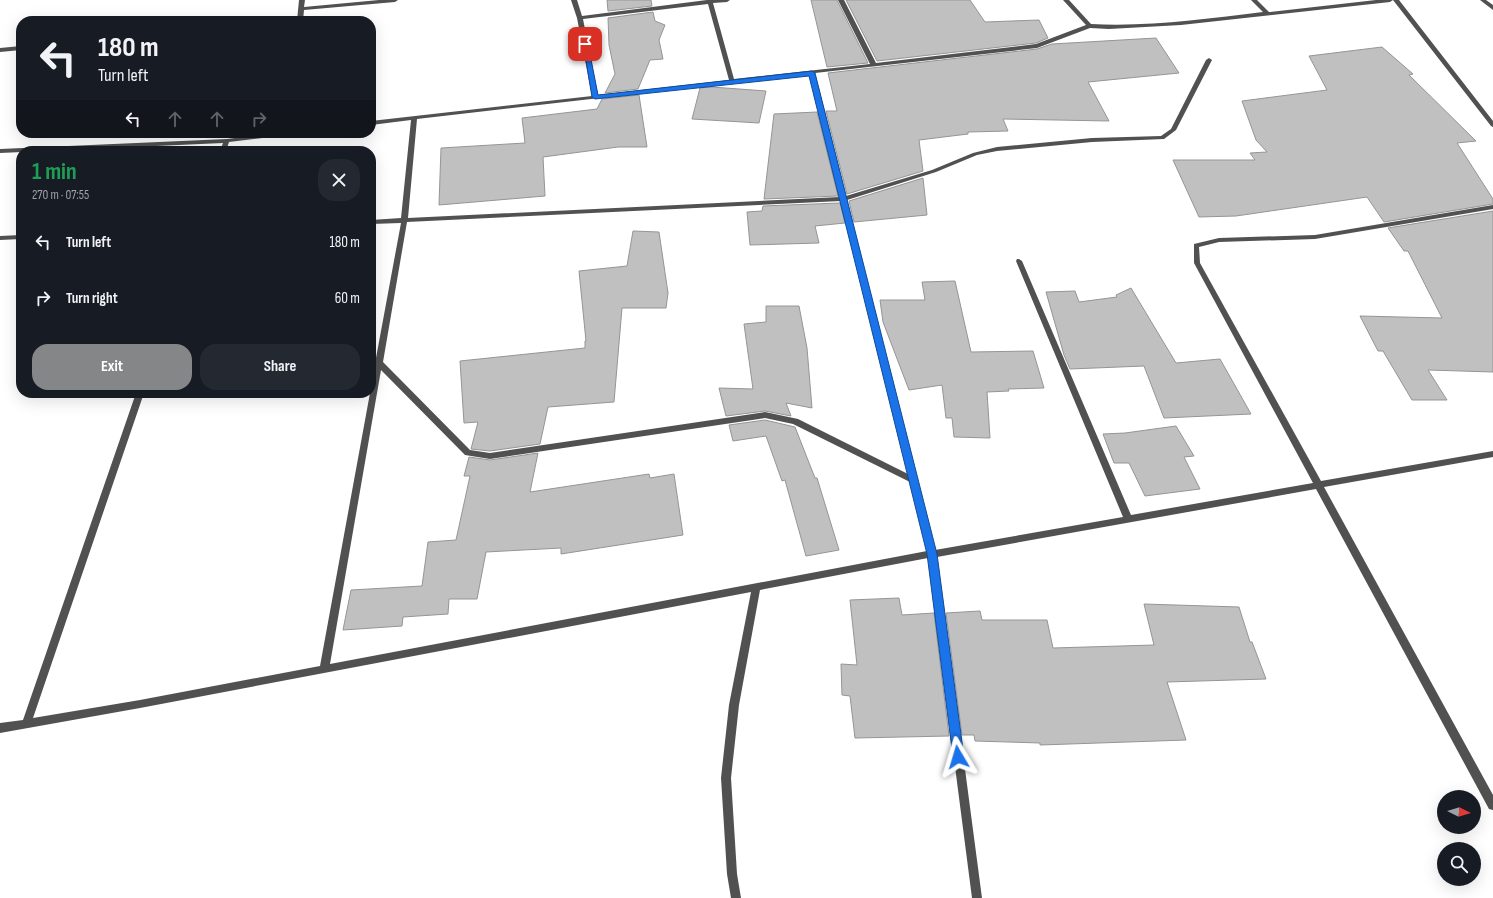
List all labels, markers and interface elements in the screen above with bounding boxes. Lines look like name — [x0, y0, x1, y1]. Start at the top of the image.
pin — [568, 27, 602, 61]
text: 180 m — [98, 31, 158, 64]
icon: left — [32, 32, 84, 84]
icon: arrive — [574, 33, 596, 55]
text: Turn left — [98, 65, 149, 86]
icon: left — [122, 108, 144, 130]
icon: ahead — [164, 108, 186, 130]
icon: ahead — [206, 108, 228, 130]
icon: right — [248, 108, 270, 130]
text: 1 min — [32, 157, 77, 186]
button: close — [318, 159, 360, 201]
text: 270 m · 07:55 — [32, 187, 89, 203]
icon: left — [32, 231, 54, 253]
text: Turn left — [66, 233, 111, 252]
text: 180 m — [329, 233, 360, 252]
icon: right — [32, 287, 54, 309]
text: Turn right — [66, 289, 118, 308]
text: 60 m — [335, 289, 360, 308]
button: Exit — [32, 344, 192, 390]
button: Share — [200, 344, 360, 390]
position arrow — [937, 736, 979, 778]
north arrow — [1437, 790, 1481, 834]
map controls — [1437, 790, 1481, 886]
button: search — [1437, 842, 1481, 886]

